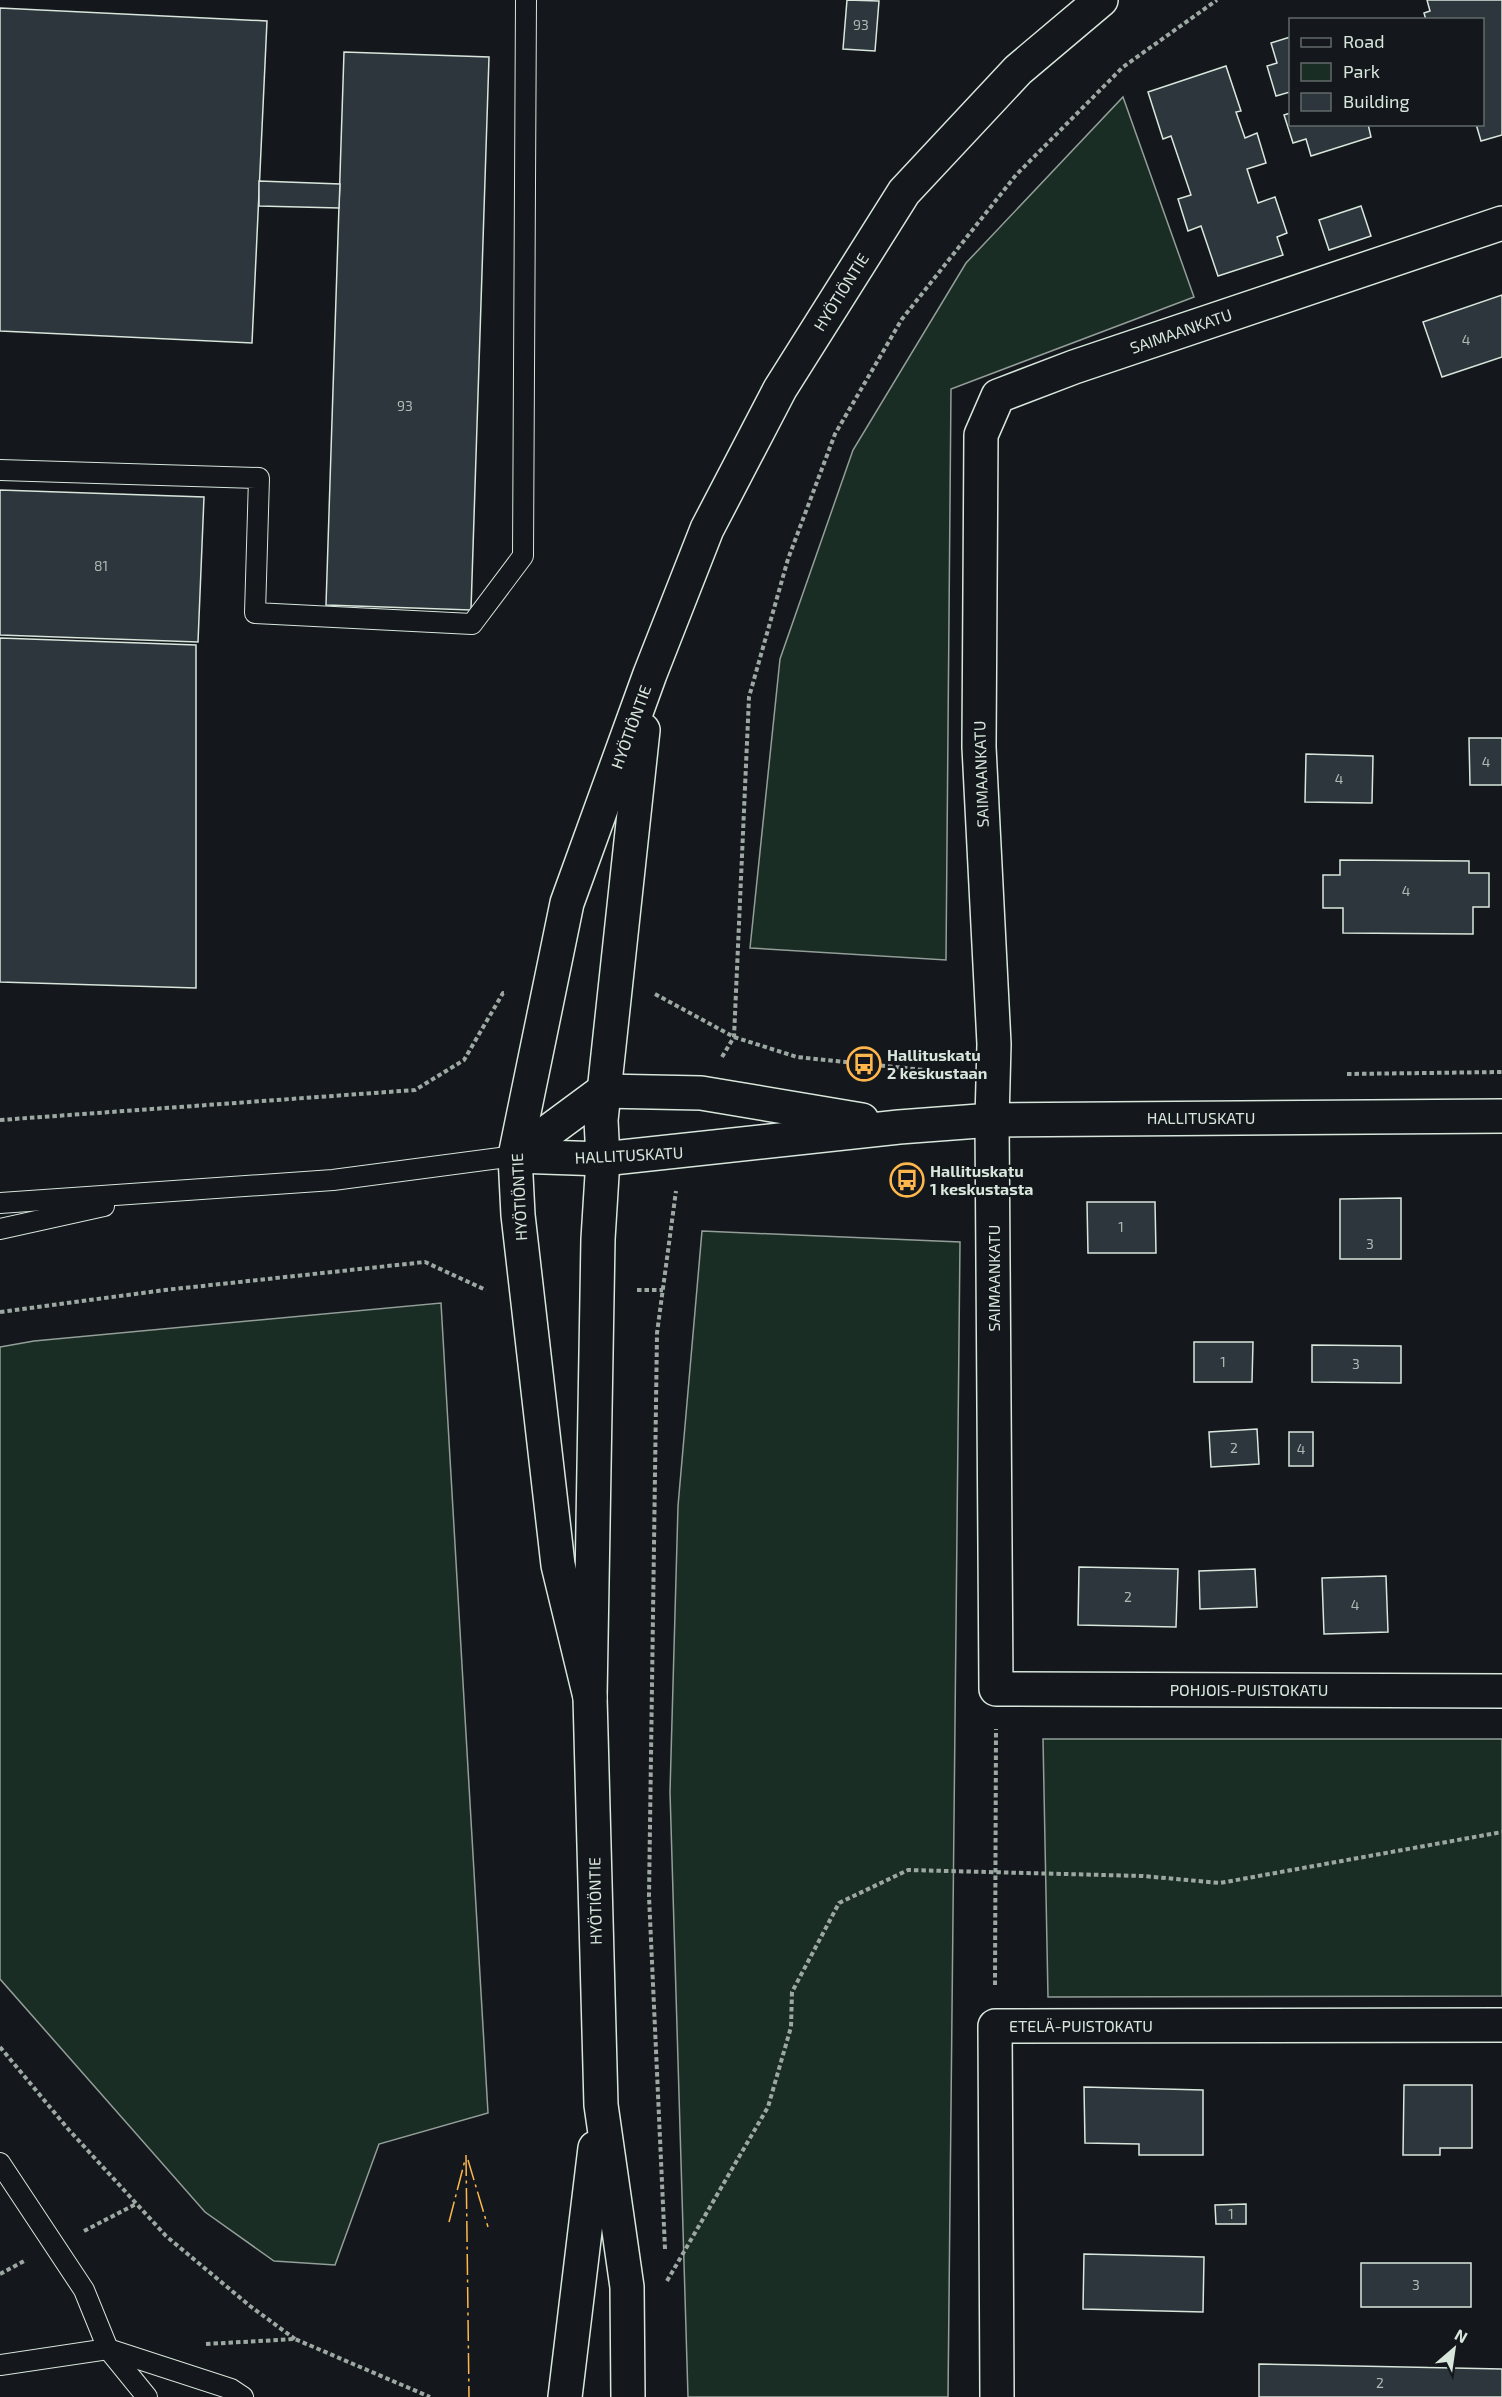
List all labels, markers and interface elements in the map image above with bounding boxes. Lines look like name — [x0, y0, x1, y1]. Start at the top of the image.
house number: 93 — [853, 16, 869, 33]
legend — [1289, 18, 1484, 126]
text: Road — [1343, 30, 1384, 52]
text: Park — [1343, 60, 1380, 82]
text: Building — [1343, 90, 1410, 112]
street label: HYÖTIÖNTIE — [809, 249, 872, 334]
street label: SAIMAANKATU — [1127, 304, 1234, 357]
house number: 4 — [1462, 331, 1470, 348]
house number: 93 — [397, 397, 413, 414]
house number: 81 — [94, 557, 108, 574]
street label: HYÖTIÖNTIE — [607, 682, 655, 771]
street label: SAIMAANKATU — [969, 720, 992, 828]
house number: 4 — [1482, 753, 1490, 770]
house number: 4 — [1335, 770, 1343, 787]
house number: 4 — [1402, 882, 1410, 899]
place label: Hallituskatu 2 keskustaan — [887, 1045, 987, 1082]
bus stop icon: Hallituskatu 2 keskustaan — [846, 1046, 882, 1082]
street label: HALLITUSKATU — [1147, 1108, 1255, 1127]
street label: HALLITUSKATU — [574, 1142, 684, 1167]
street label: HYÖTIÖNTIE — [507, 1153, 530, 1241]
place label: Hallituskatu 1 keskustasta — [930, 1161, 1033, 1198]
bus stop icon: Hallituskatu 1 keskustasta — [889, 1162, 925, 1198]
house number: 1 — [1118, 1218, 1124, 1235]
street label: SAIMAANKATU — [984, 1225, 1003, 1331]
house number: 3 — [1366, 1235, 1374, 1252]
house number: 1 — [1220, 1353, 1226, 1370]
house number: 3 — [1352, 1355, 1360, 1372]
house number: 2 — [1230, 1439, 1238, 1456]
house number: 4 — [1297, 1440, 1305, 1457]
house number: 2 — [1124, 1588, 1132, 1605]
house number: 4 — [1351, 1596, 1359, 1613]
street label: POHJOIS-PUISTOKATU — [1170, 1680, 1328, 1699]
street label: HYÖTIÖNTIE — [584, 1857, 605, 1945]
street label: ETELÄ-PUISTOKATU — [1009, 2016, 1153, 2035]
house number: 1 — [1228, 2205, 1234, 2222]
house number: 3 — [1412, 2276, 1420, 2293]
north arrow — [1424, 2319, 1484, 2379]
text: N — [1452, 2324, 1471, 2347]
house number: 2 — [1376, 2374, 1384, 2391]

